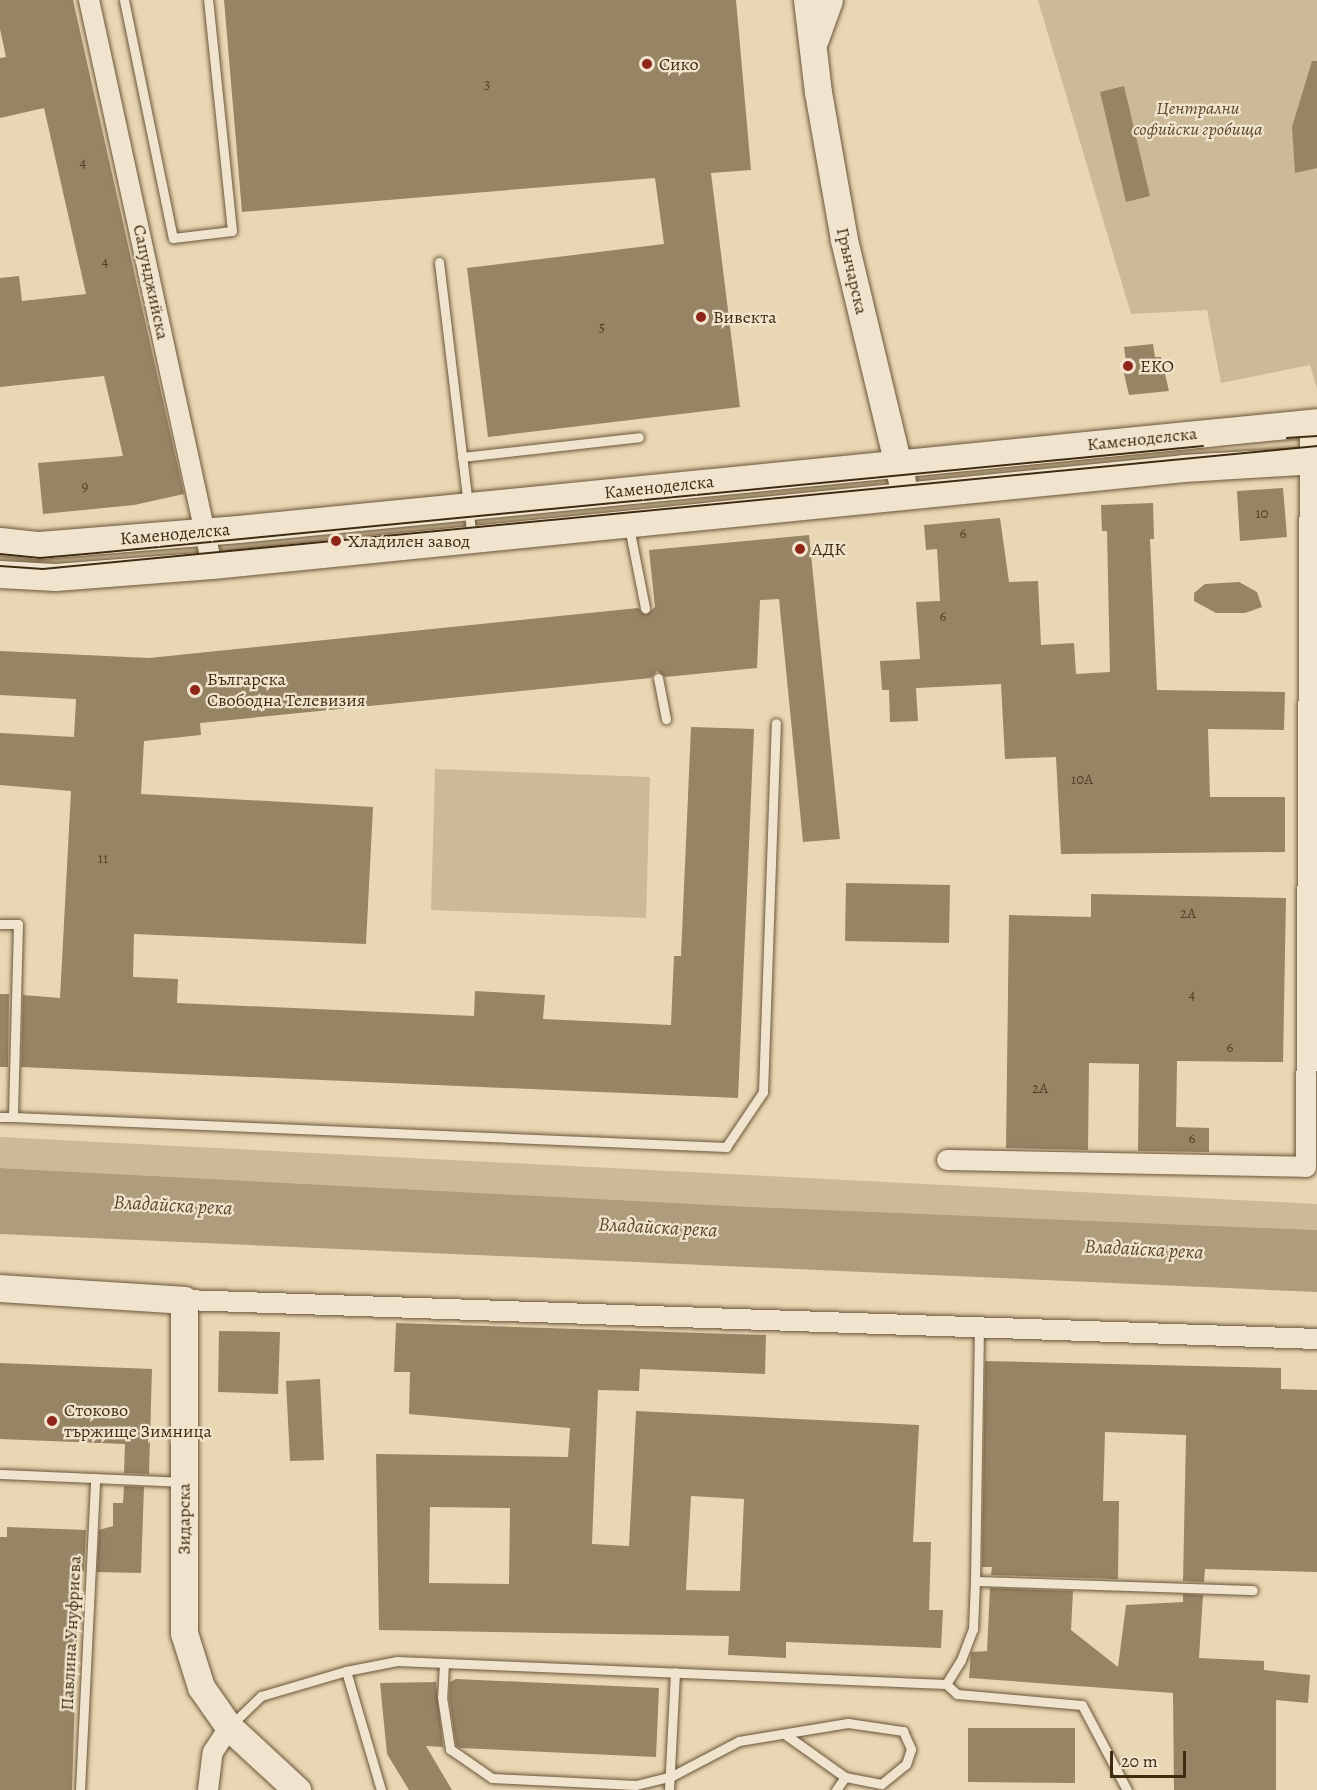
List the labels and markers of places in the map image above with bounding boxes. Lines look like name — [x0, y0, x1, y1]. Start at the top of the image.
place label: Сико — [659, 53, 699, 75]
marker: Сико — [640, 57, 654, 71]
place label: Вивекта — [713, 306, 777, 328]
marker: Вивекта — [694, 310, 708, 324]
place label: EKO — [1140, 355, 1174, 377]
marker: EKO — [1121, 359, 1135, 373]
place label: Хладилен завод — [348, 530, 470, 552]
marker: Хладилен завод — [329, 534, 343, 548]
place label: АДК — [812, 538, 846, 560]
marker: АДК — [793, 542, 807, 556]
place label: Българска Свободна Телевизия — [207, 669, 365, 712]
marker: Българска Свободна Телевизия — [188, 683, 202, 697]
place label: Стоково тържище Зимница — [64, 1400, 212, 1442]
marker: Стоково тържище Зимница — [45, 1414, 59, 1428]

